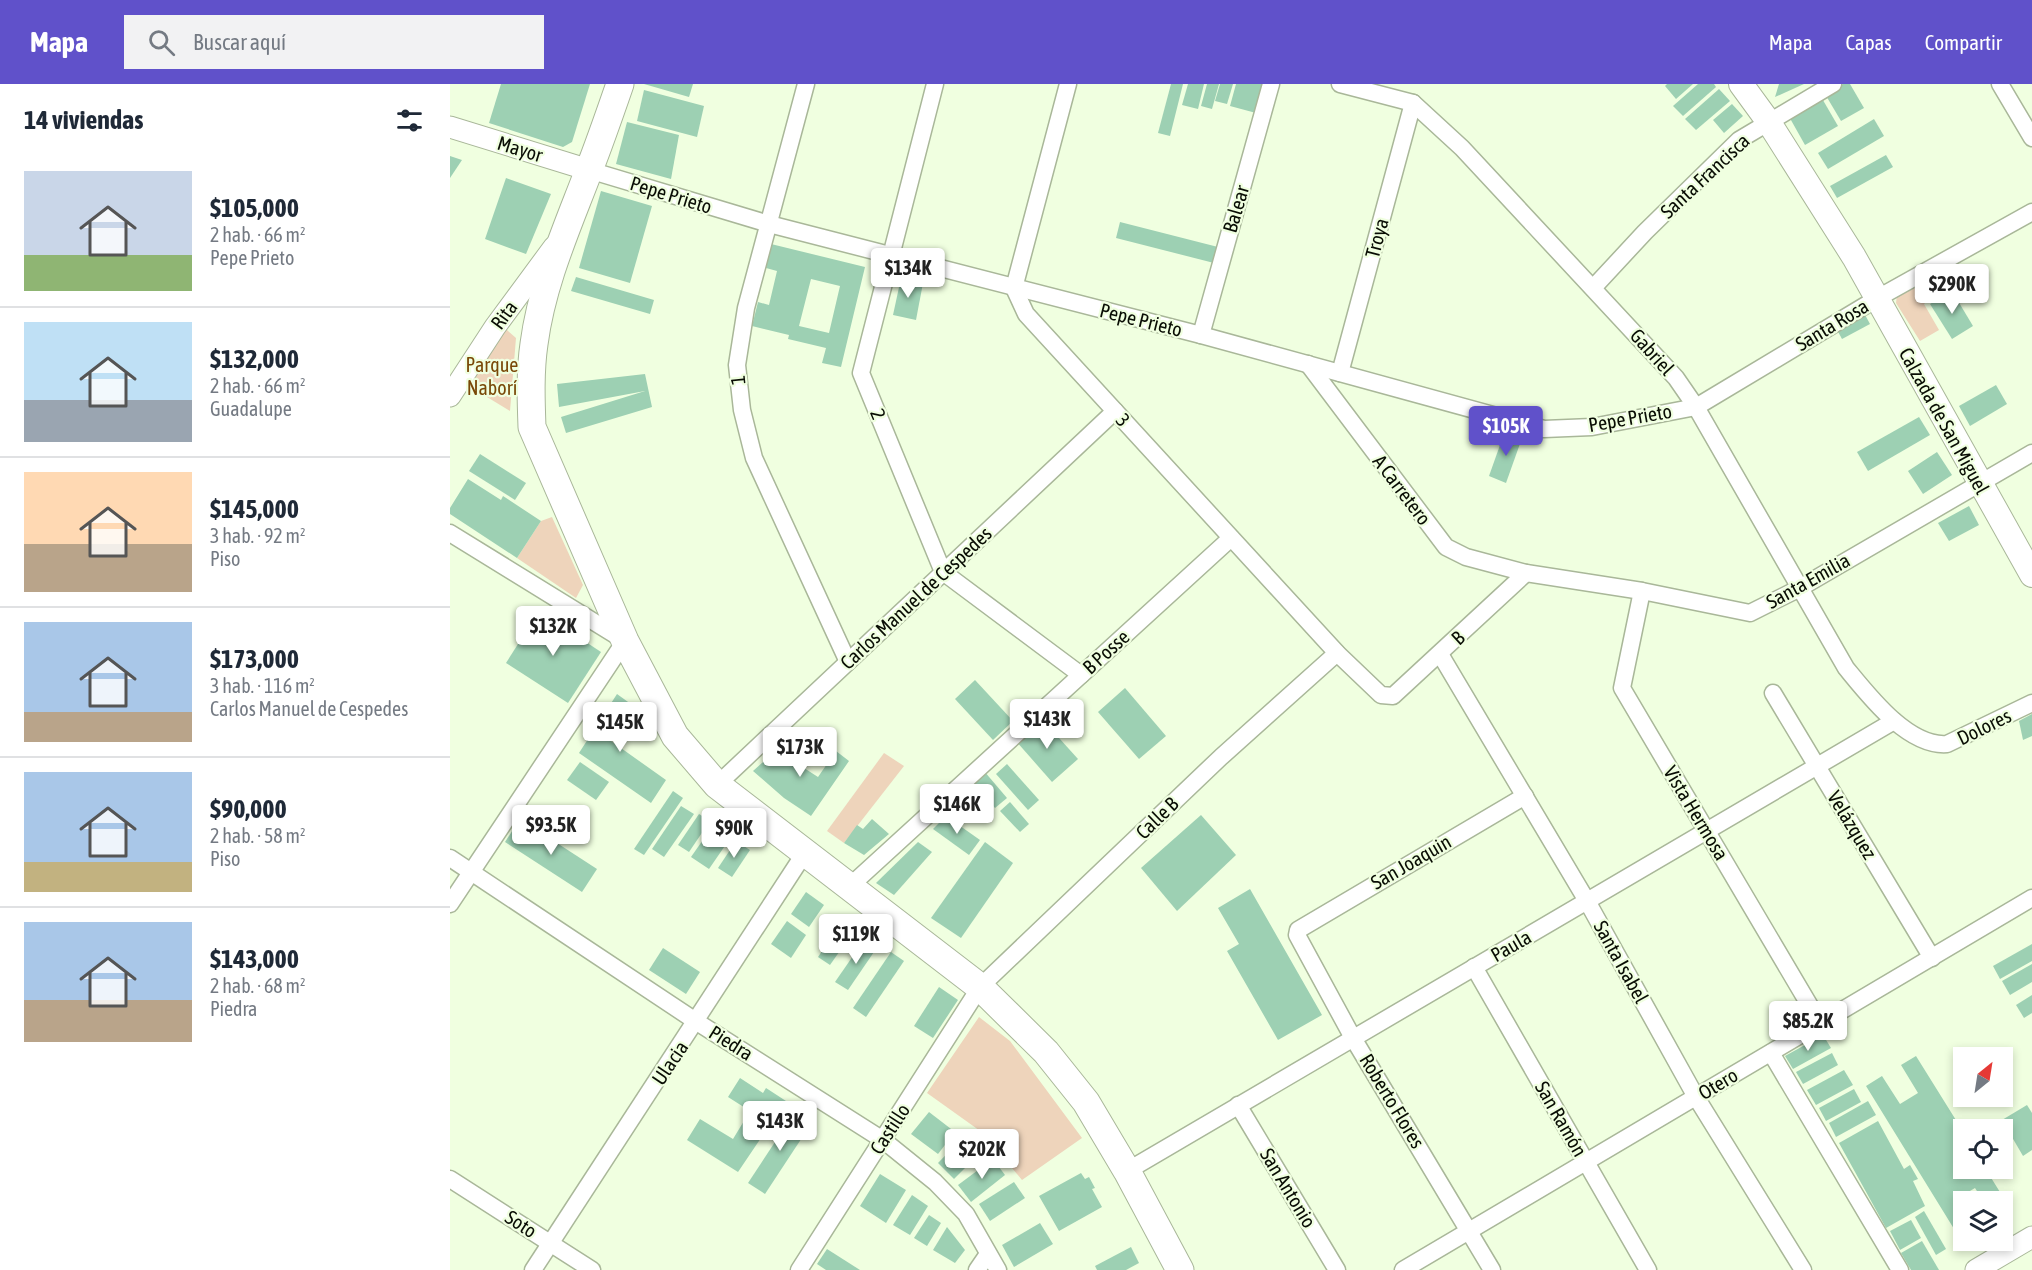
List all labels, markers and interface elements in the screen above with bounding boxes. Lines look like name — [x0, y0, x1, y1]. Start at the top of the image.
search box — [124, 15, 544, 69]
text: Mapa — [30, 26, 88, 58]
icon: search — [145, 26, 178, 59]
text: Buscar aquí — [193, 29, 286, 55]
text: Mapa — [1769, 30, 1812, 54]
text: Capas — [1845, 30, 1892, 54]
text: Compartir — [1925, 30, 2002, 54]
icon: filters — [393, 104, 426, 137]
text: 14 viviendas — [24, 105, 143, 135]
street label: Santa Francisca — [1655, 129, 1754, 223]
street label: Mayor — [495, 131, 547, 167]
street label: Pepe Prieto — [627, 171, 715, 218]
street label: Balear — [1218, 181, 1254, 235]
text: $105,000 — [210, 193, 299, 223]
icon: home — [72, 195, 144, 267]
street label: Troya — [1360, 216, 1393, 260]
text: 2 hab. · 66 m² — [210, 223, 305, 246]
text: Pepe Prieto — [210, 246, 294, 269]
pin: $134K — [866, 248, 950, 299]
text: $134K — [885, 256, 931, 279]
pin: $290K — [1910, 264, 1994, 315]
text: $290K — [1929, 272, 1975, 295]
street label: Santa Rosa — [1791, 294, 1872, 355]
street label: Rita — [486, 296, 522, 333]
street label: Pepe Prieto — [1097, 298, 1185, 341]
street label: Gabriel — [1626, 324, 1680, 380]
text: $132,000 — [210, 344, 299, 374]
street label: Calzada de San Miguel — [1895, 344, 1995, 499]
icon: home — [72, 346, 144, 418]
park label: Parque Naborí — [466, 353, 518, 399]
text: 2 hab. · 66 m² — [210, 374, 305, 397]
street label: 1 — [726, 374, 749, 386]
text: Guadalupe — [210, 397, 292, 420]
street label: Pepe Prieto — [1586, 399, 1673, 436]
street label: 2 — [866, 405, 891, 423]
pin: $105K — [1464, 406, 1548, 457]
street label: 3 — [1112, 408, 1135, 431]
text: $105K — [1483, 414, 1529, 437]
street label: A Carretero — [1369, 450, 1436, 529]
text: $145,000 — [210, 494, 299, 524]
icon: home — [72, 496, 144, 568]
street label: Carlos Manuel de Cespedes — [835, 522, 996, 674]
text: 3 hab. · 92 m² — [210, 524, 305, 547]
text: Piso — [210, 547, 240, 570]
street label: Santa Emilia — [1762, 548, 1854, 613]
pin: $132K — [511, 606, 595, 657]
text: $132K — [530, 614, 576, 637]
street label: B Posse — [1078, 625, 1134, 678]
street label: B — [1446, 626, 1469, 649]
text: $173,000 — [210, 644, 299, 674]
icon: home — [72, 646, 144, 718]
text: 3 hab. · 116 m² — [210, 674, 315, 697]
text: Carlos Manuel de Cespedes — [210, 697, 408, 720]
pin: $143K — [1005, 699, 1089, 750]
pin: $145K — [578, 702, 662, 753]
street label: Dolores — [1953, 704, 2015, 749]
text: $143K — [1024, 707, 1070, 730]
text: $145K — [597, 710, 643, 733]
pin: $173K — [758, 727, 842, 778]
text: $173K — [777, 735, 823, 758]
street label: Vista Hermosa — [1659, 761, 1734, 864]
pin: $146K — [915, 784, 999, 835]
street label: Velázquez — [1823, 787, 1882, 863]
text: $146K — [934, 792, 980, 815]
street label: Calle B — [1131, 792, 1183, 843]
text: $90,000 — [210, 794, 287, 824]
icon: home — [72, 796, 144, 868]
pin: $93.5K — [502, 805, 600, 856]
pin: $90K — [698, 808, 770, 859]
text: $93.5K — [526, 813, 576, 836]
text: $90K — [716, 816, 753, 839]
text: 2 hab. · 58 m² — [210, 824, 305, 847]
street label: San Joaquin — [1367, 829, 1455, 894]
text: Piso — [210, 847, 240, 870]
pin: $119K — [814, 914, 898, 965]
street label: Santa Isabel — [1589, 917, 1654, 1008]
text: $119K — [833, 922, 879, 945]
street label: Paula — [1486, 925, 1535, 966]
text: $143,000 — [210, 944, 299, 974]
icon: home — [72, 946, 144, 1018]
text: 2 hab. · 68 m² — [210, 974, 305, 997]
text: Piedra — [210, 997, 257, 1020]
pin: $85.2K — [1759, 1001, 1857, 1052]
text: $85.2K — [1783, 1009, 1833, 1032]
street label: Piedra — [705, 1020, 757, 1065]
street label: Ulacia — [647, 1037, 692, 1089]
north arrow — [1953, 1047, 2013, 1107]
map controls — [1953, 1047, 2013, 1251]
street label: Roberto Flores — [1355, 1049, 1430, 1152]
street label: Otero — [1694, 1063, 1742, 1104]
street label: San Ramón — [1531, 1077, 1592, 1160]
street label: Castillo — [865, 1099, 914, 1158]
pin: $143K — [738, 1101, 822, 1152]
text: $143K — [757, 1109, 803, 1132]
button: locate — [1953, 1119, 2013, 1179]
pin: $202K — [940, 1129, 1024, 1180]
text: $202K — [959, 1137, 1005, 1160]
street label: San Antonio — [1256, 1144, 1321, 1232]
button: layers — [1953, 1191, 2013, 1251]
street label: Soto — [501, 1205, 541, 1242]

